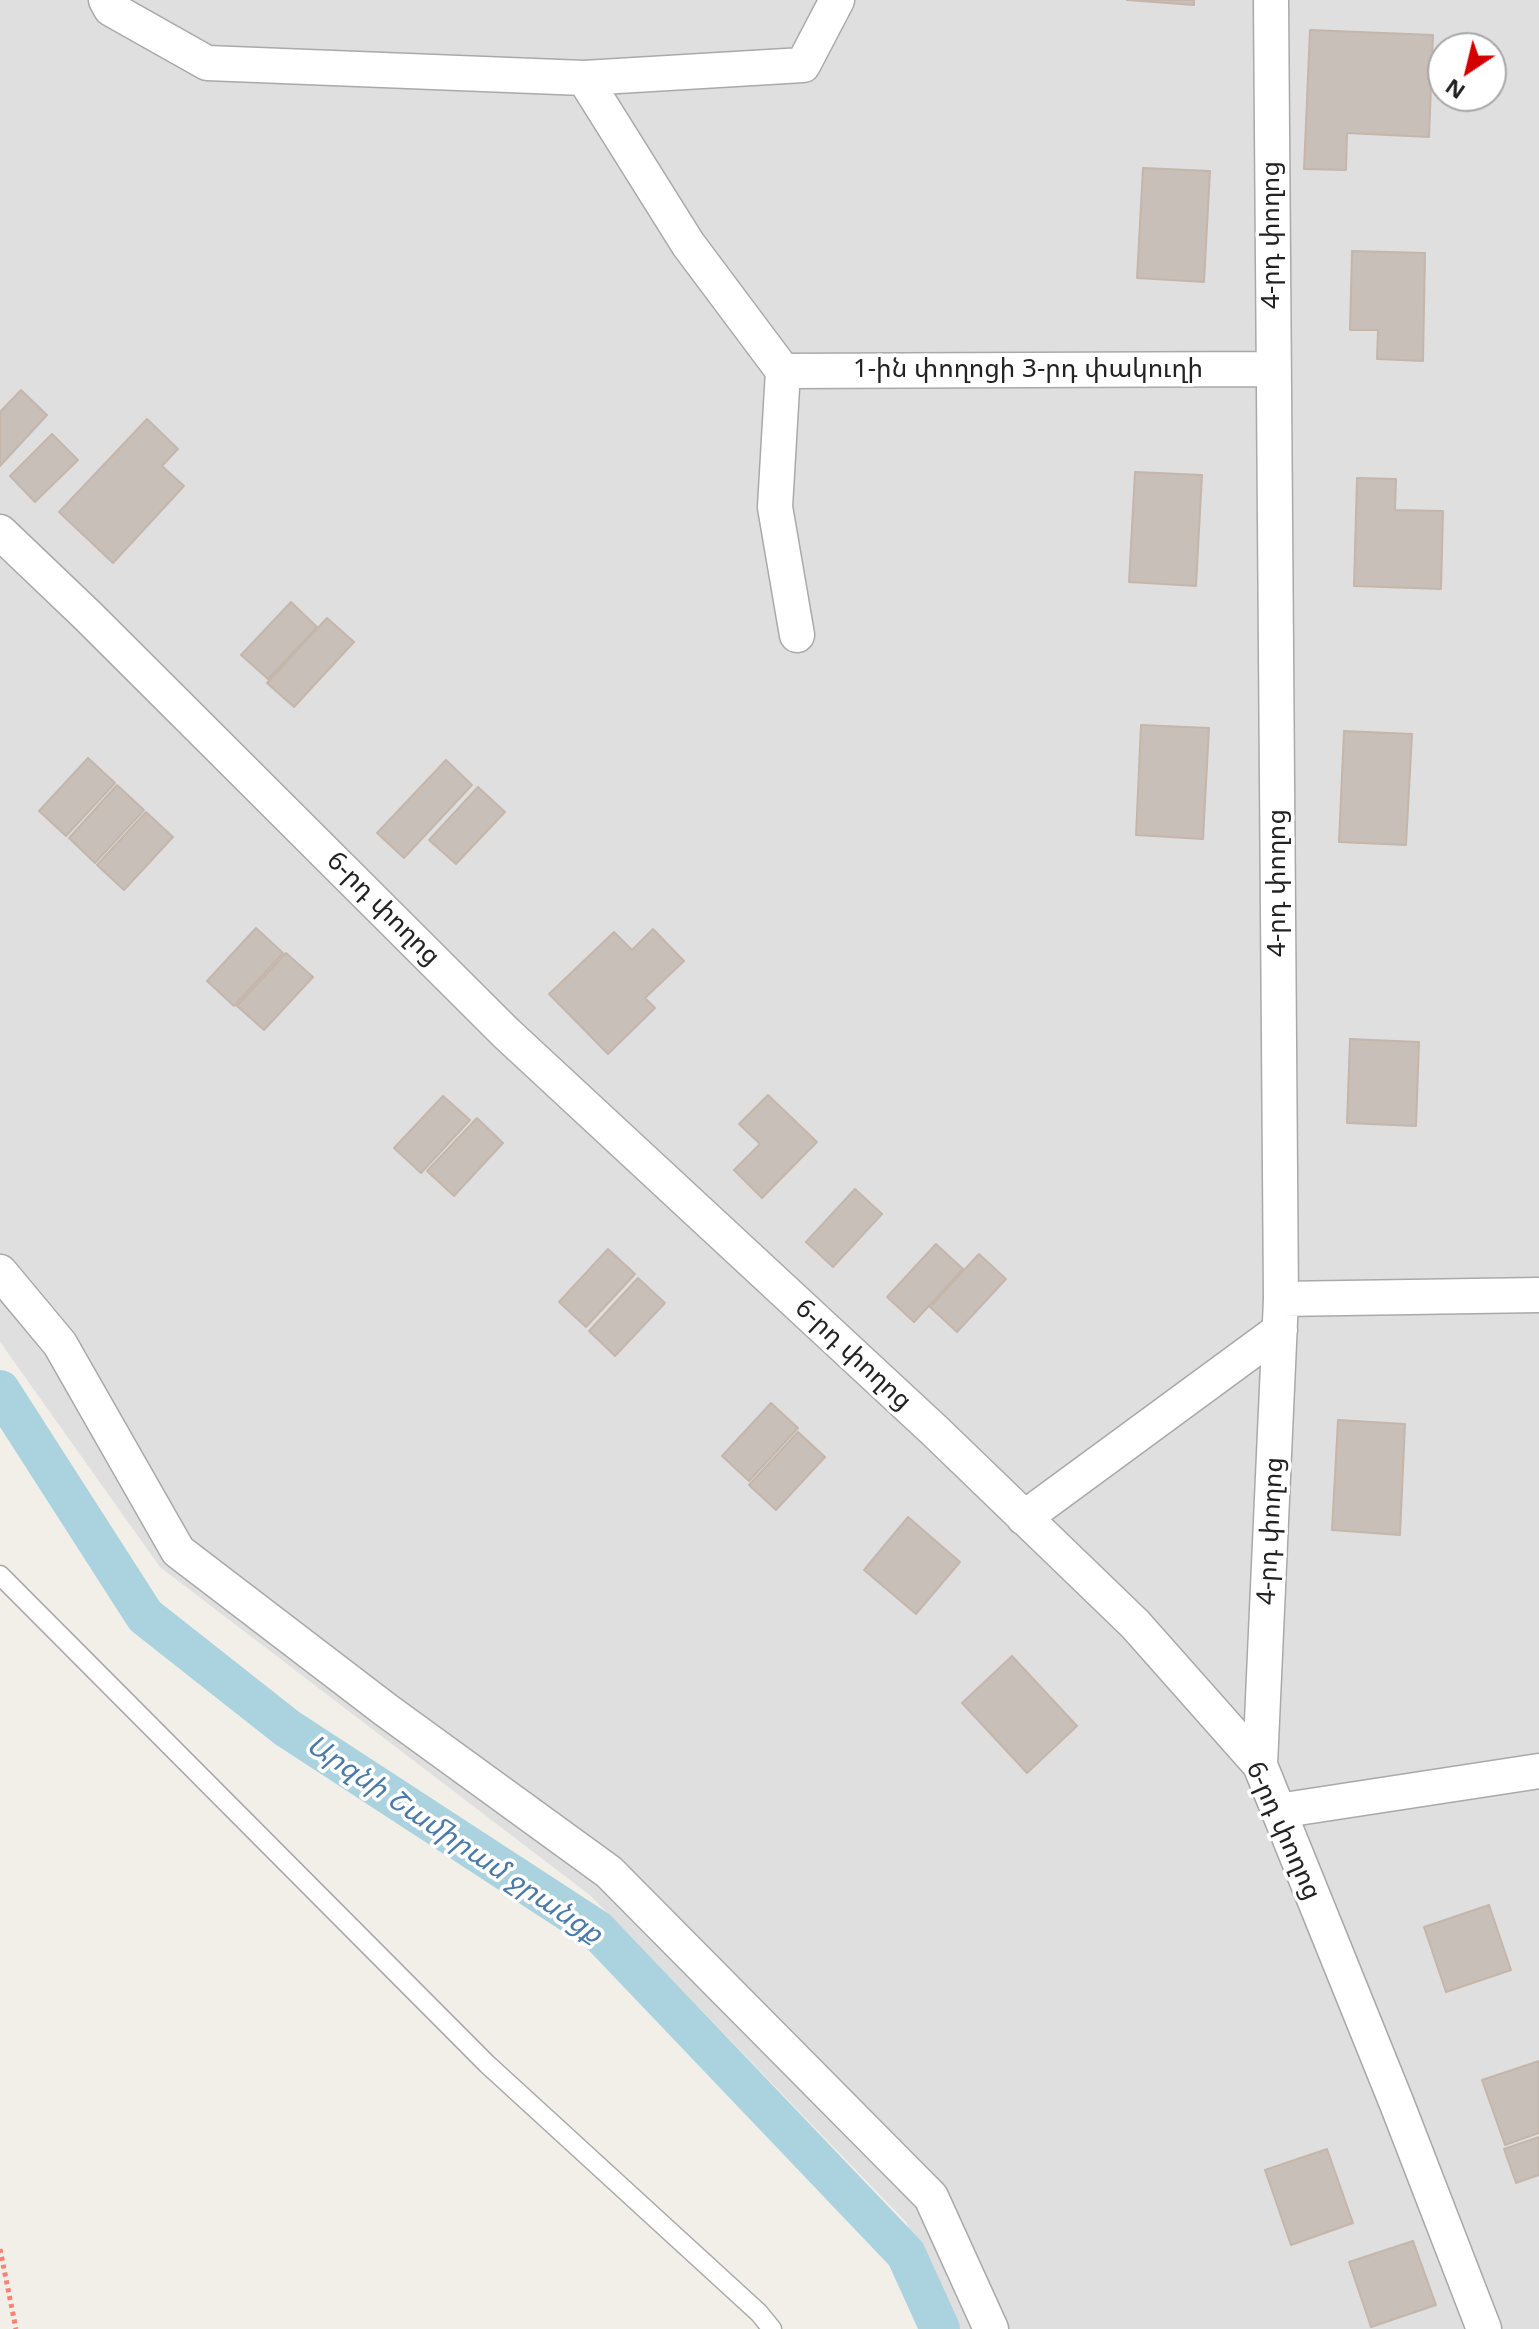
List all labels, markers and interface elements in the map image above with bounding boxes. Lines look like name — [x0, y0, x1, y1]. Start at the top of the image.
north arrow — [1427, 32, 1507, 112]
text: N — [1438, 73, 1470, 107]
street label: 4-րդ փողոց — [1256, 161, 1288, 309]
street label: 1-ին փողոցի 3-րդ փակուղի — [853, 354, 1203, 386]
street label: 4-րդ փողոց — [1262, 809, 1294, 957]
street label: 6-րդ փողոց — [320, 846, 446, 972]
street label: 6-րդ փողոց — [788, 1293, 918, 1417]
street label: 4-րդ փողոց — [1252, 1456, 1290, 1606]
water label: Արզնի Շամիրամ ջրանցք — [300, 1728, 608, 1952]
street label: 6-րդ փողոց — [1239, 1757, 1327, 1905]

